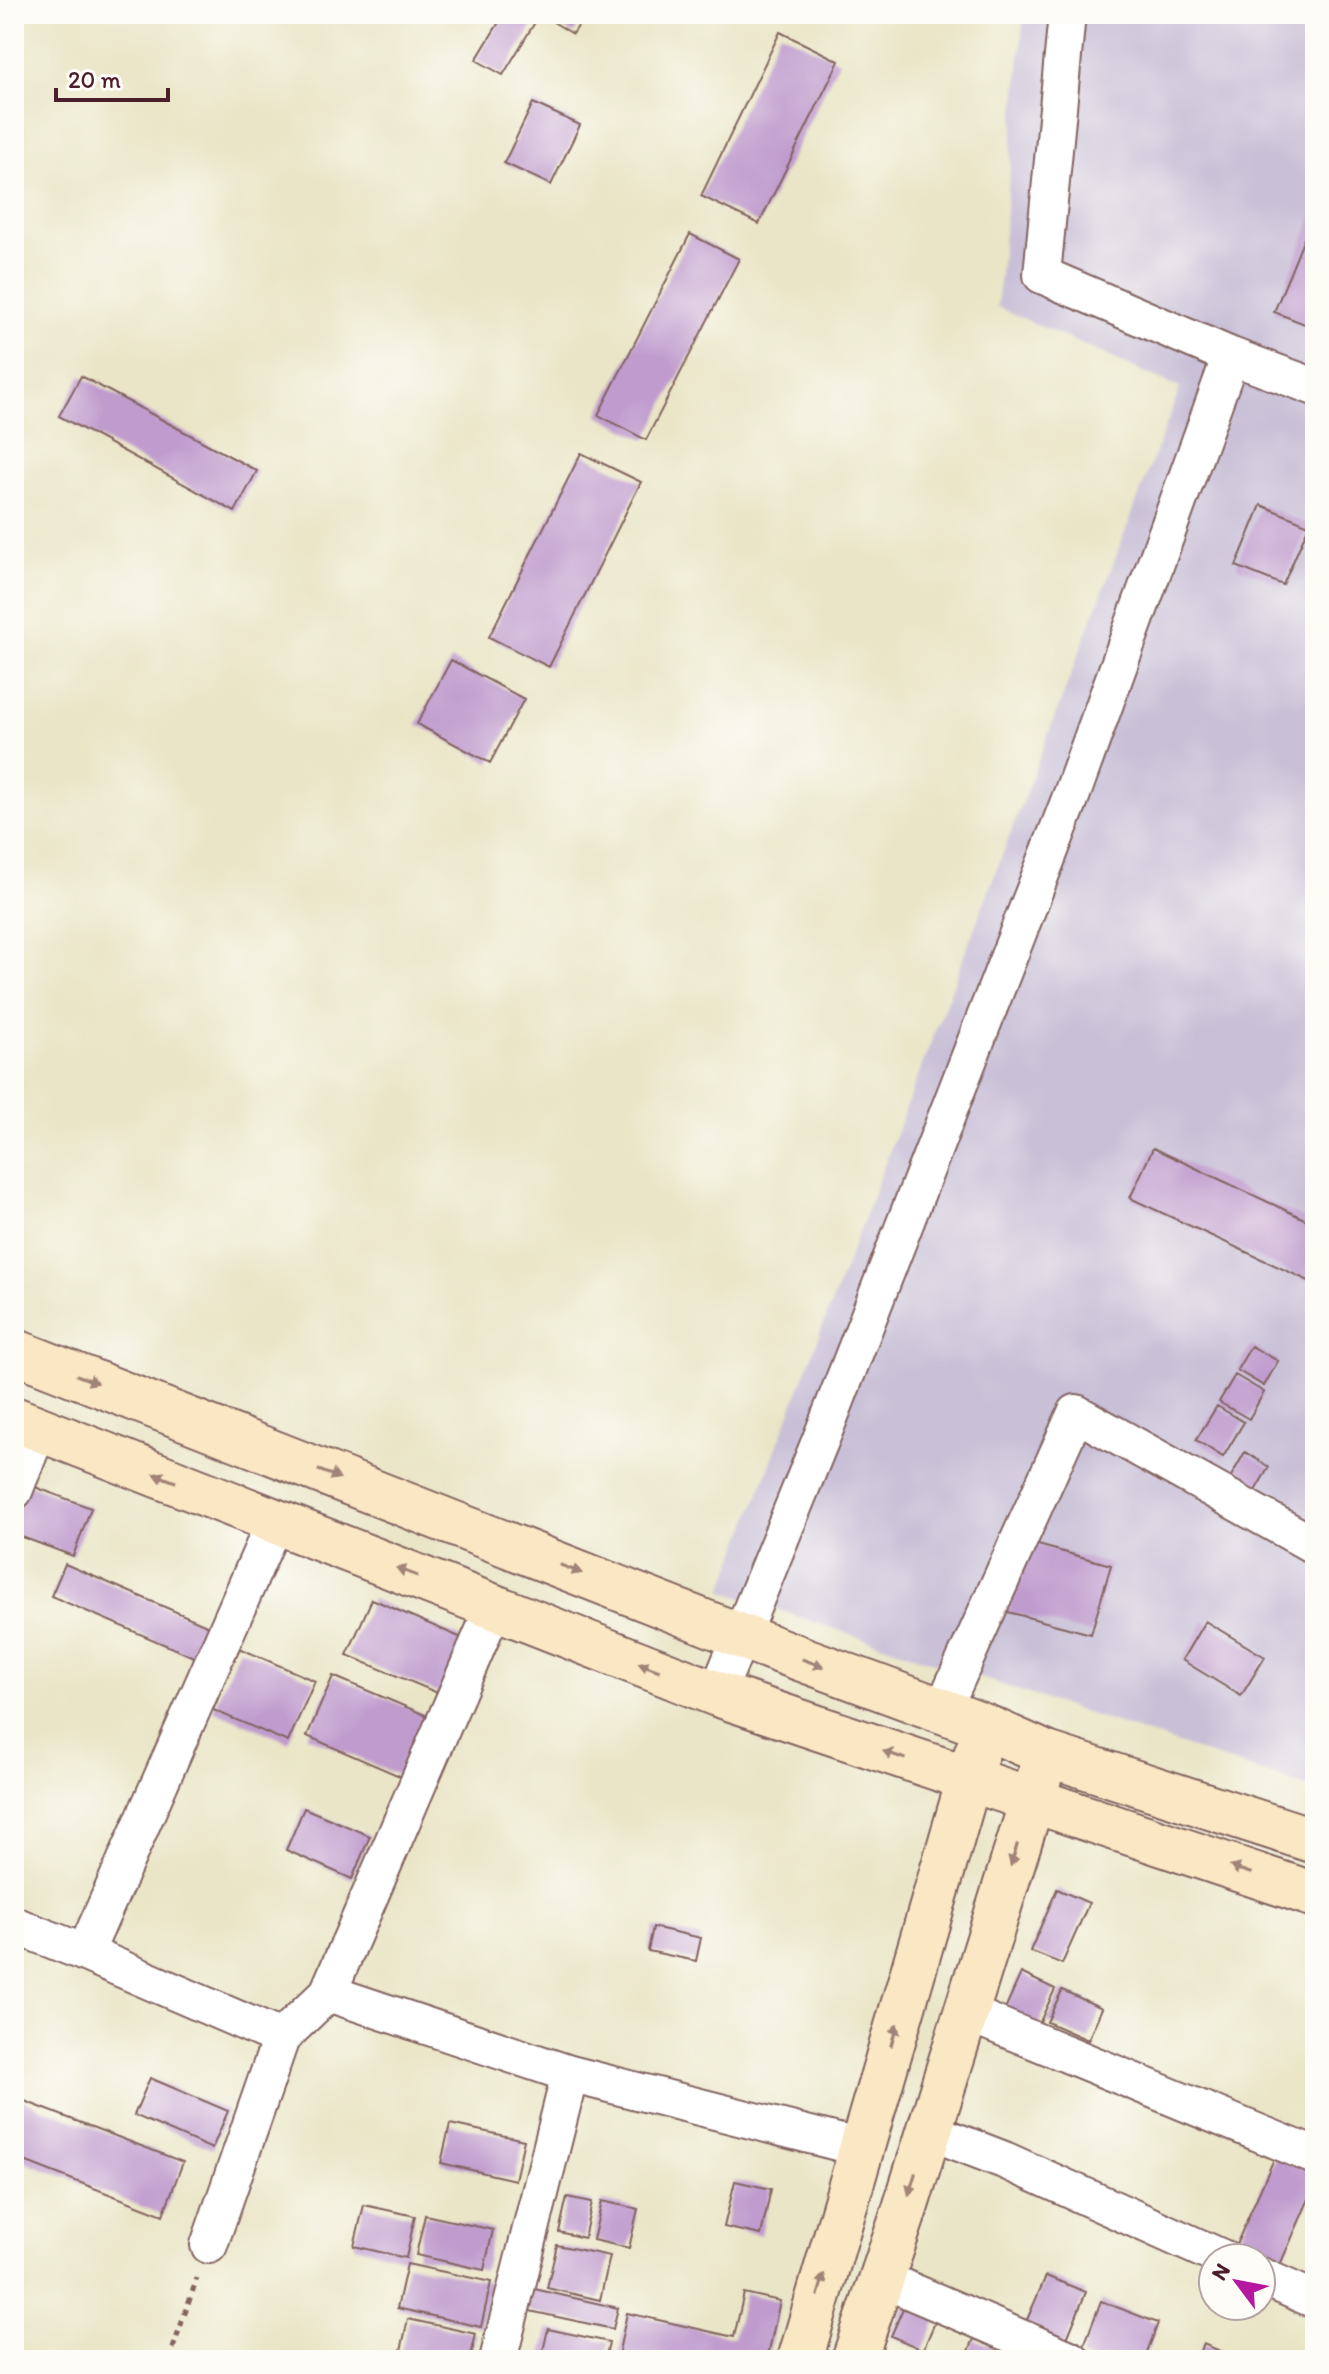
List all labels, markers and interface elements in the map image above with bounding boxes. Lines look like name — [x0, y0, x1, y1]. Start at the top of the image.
scale bar — [56, 52, 168, 102]
text: 20 m — [68, 65, 121, 94]
one-way arrow — [75, 1373, 99, 1386]
one-way arrow — [317, 1468, 341, 1481]
one-way arrow — [153, 1471, 177, 1484]
one-way arrow — [559, 1563, 583, 1576]
one-way arrow — [395, 1566, 419, 1579]
one-way arrow — [801, 1657, 825, 1670]
one-way arrow — [637, 1660, 661, 1673]
one-way arrow — [882, 1748, 906, 1760]
one-way arrow — [1008, 1844, 1020, 1868]
one-way arrow — [1229, 1864, 1253, 1876]
one-way arrow — [888, 2023, 900, 2048]
one-way arrow — [905, 2172, 918, 2196]
north arrow — [1197, 2242, 1277, 2322]
text: N — [1205, 2258, 1236, 2285]
one-way arrow — [815, 2273, 828, 2297]

